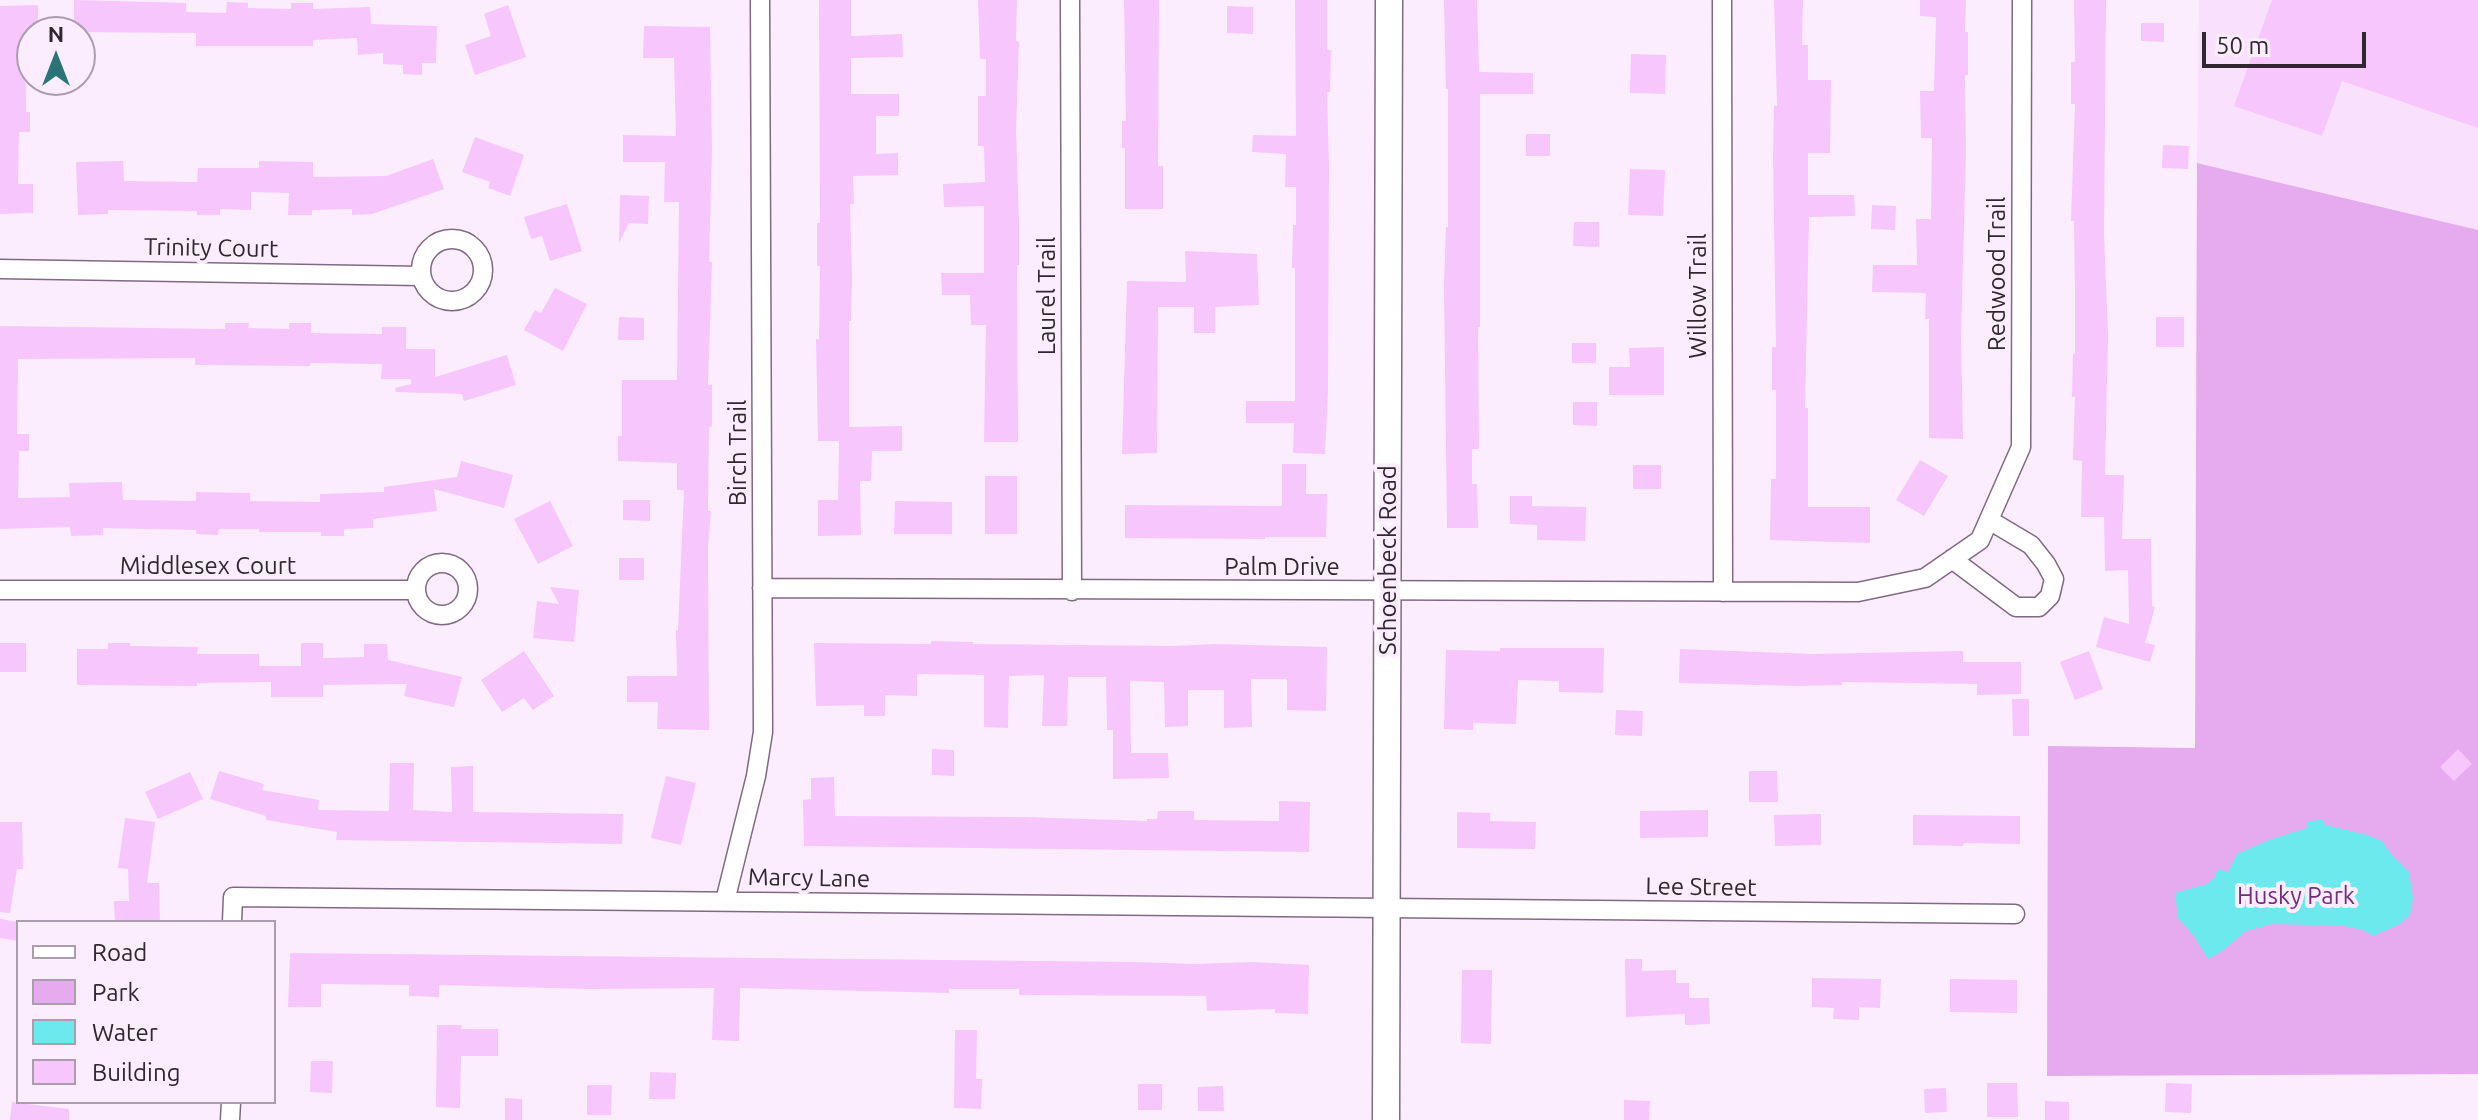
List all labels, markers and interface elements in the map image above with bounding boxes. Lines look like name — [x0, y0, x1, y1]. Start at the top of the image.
north arrow — [16, 16, 96, 96]
scale bar — [2206, 16, 2370, 66]
text: N — [48, 21, 64, 46]
text: 50 m — [2216, 32, 2269, 59]
street label: Redwood Trail — [1983, 197, 2011, 351]
street label: Trinity Court — [144, 232, 278, 264]
street label: Willow Trail — [1684, 233, 1712, 359]
street label: Laurel Trail — [1033, 237, 1061, 355]
street label: Birch Trail — [724, 400, 752, 506]
street label: Schoenbeck Road — [1374, 465, 1402, 655]
street label: Middlesex Court — [120, 552, 296, 580]
street label: Palm Drive — [1224, 553, 1340, 581]
street label: Marcy Lane — [748, 863, 870, 893]
street label: Lee Street — [1645, 872, 1757, 902]
park label: Husky Park — [2237, 882, 2355, 910]
legend — [16, 920, 276, 1104]
text: Road — [92, 939, 147, 966]
text: Park — [92, 979, 140, 1006]
text: Water — [92, 1019, 158, 1046]
text: Building — [92, 1059, 180, 1086]

